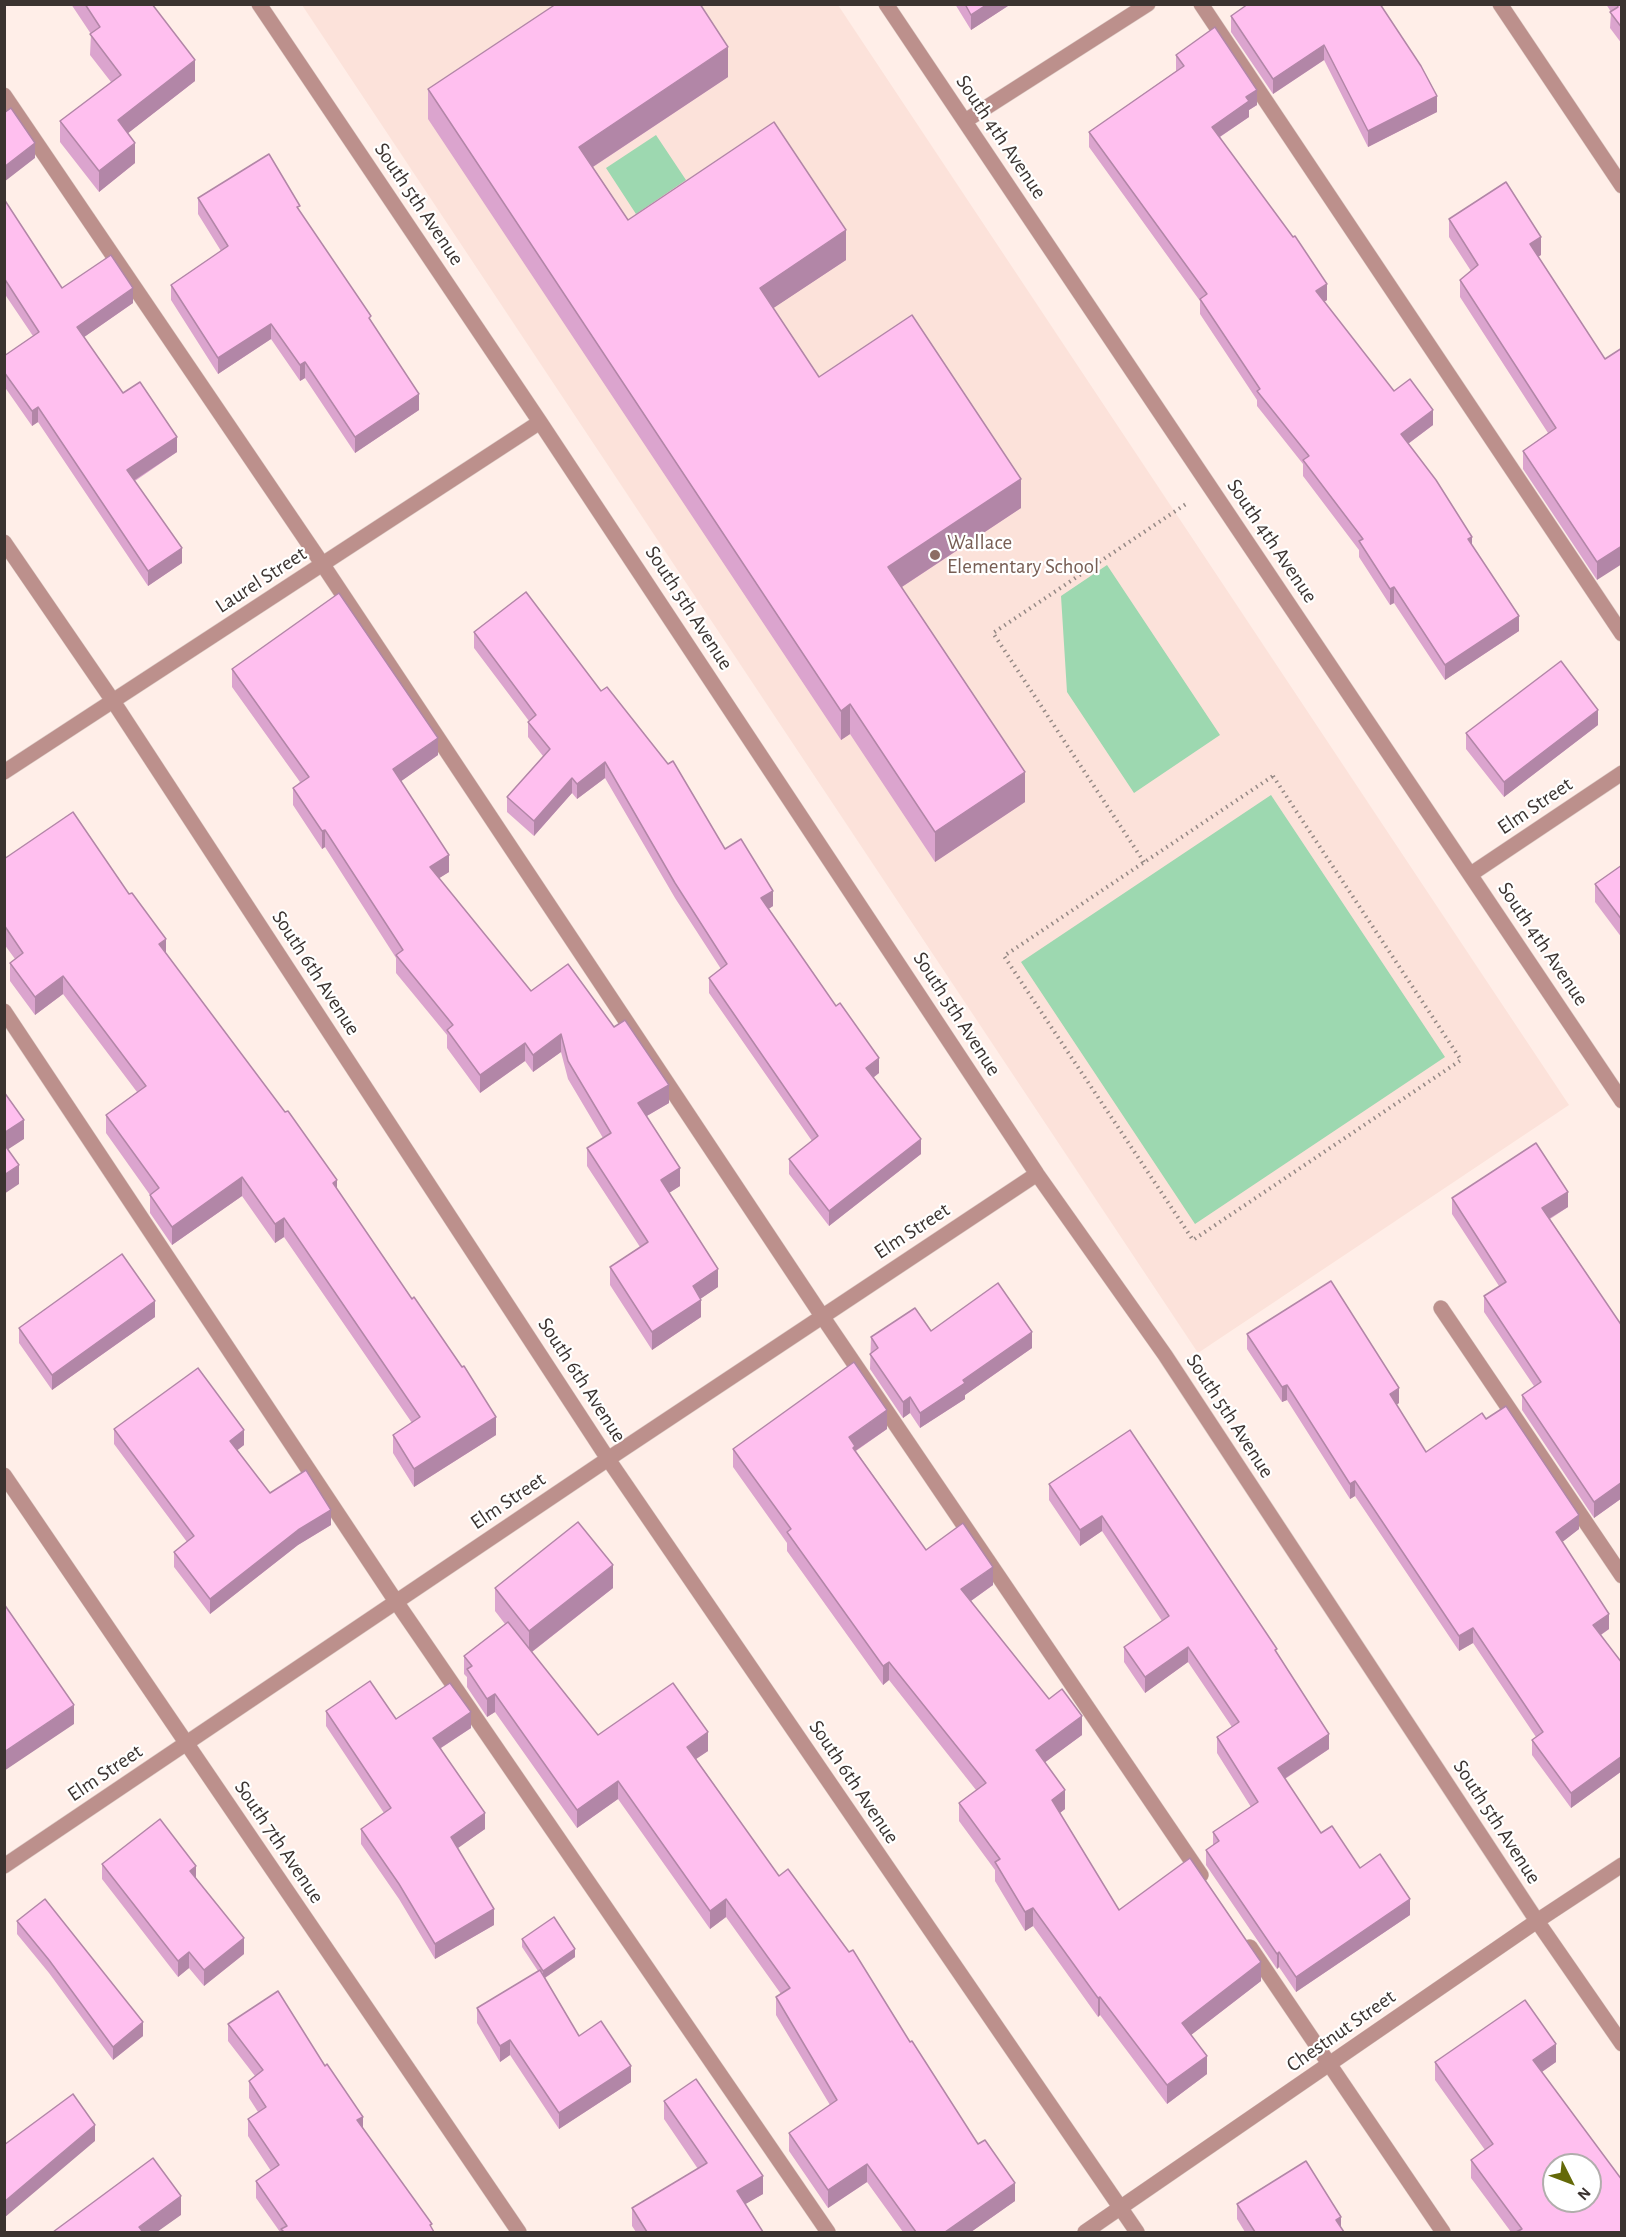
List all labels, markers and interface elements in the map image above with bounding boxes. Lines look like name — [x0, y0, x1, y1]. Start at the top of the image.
street label: South 4th Avenue — [950, 70, 1052, 204]
street label: South 5th Avenue — [369, 138, 469, 270]
street label: South 4th Avenue — [1221, 474, 1323, 608]
place label: Wallace Elementary School — [947, 530, 1099, 580]
street label: Laurel Street — [211, 541, 311, 619]
street label: South 5th Avenue — [640, 541, 738, 675]
marker: Wallace Elementary School — [928, 548, 942, 562]
street label: Elm Street — [1493, 772, 1577, 840]
street label: South 4th Avenue — [1492, 877, 1594, 1011]
street label: South 6th Avenue — [266, 906, 366, 1040]
street label: South 5th Avenue — [908, 947, 1006, 1081]
street label: Elm Street — [869, 1197, 955, 1265]
street label: South 6th Avenue — [532, 1313, 632, 1447]
street label: South 5th Avenue — [1181, 1349, 1279, 1483]
street label: Elm Street — [466, 1467, 550, 1535]
street label: South 6th Avenue — [803, 1715, 905, 1849]
street label: Elm Street — [63, 1739, 147, 1807]
street label: South 5th Avenue — [1448, 1755, 1546, 1889]
street label: South 7th Avenue — [229, 1776, 329, 1908]
street label: Chestnut Street — [1282, 1984, 1400, 2078]
north arrow — [1542, 2153, 1602, 2213]
text: N — [1574, 2184, 1594, 2203]

